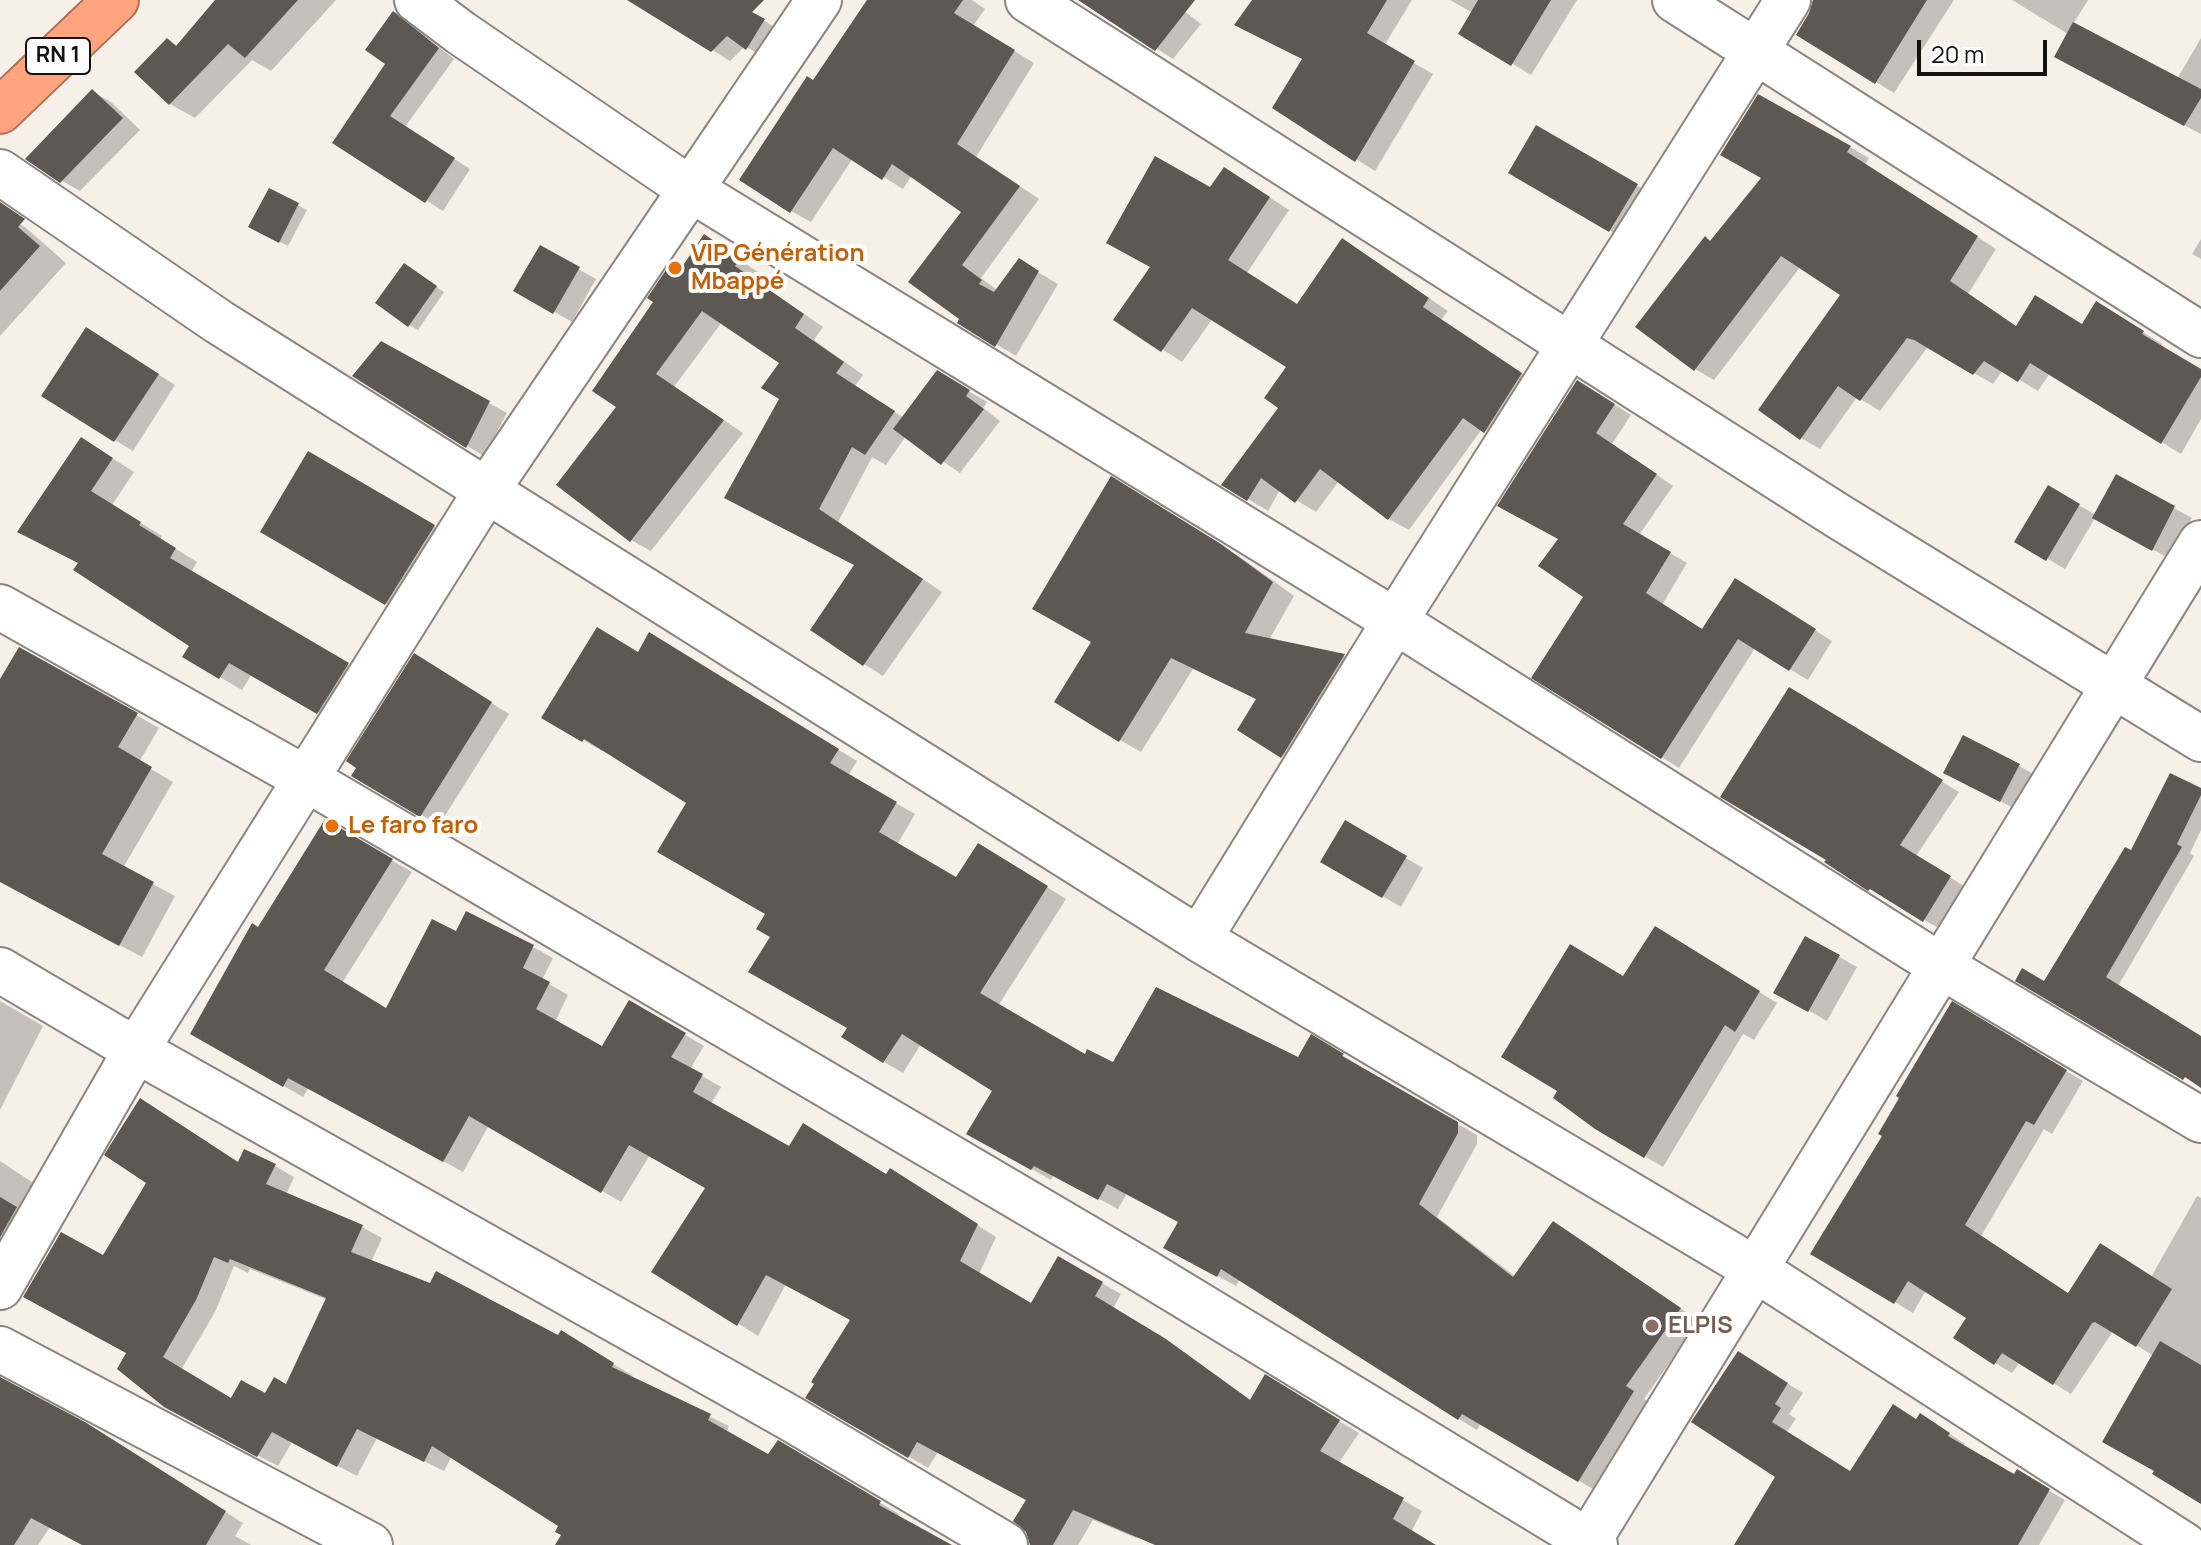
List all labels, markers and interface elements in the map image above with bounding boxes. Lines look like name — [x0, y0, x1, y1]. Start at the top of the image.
scale bar — [1921, 24, 2051, 74]
text: 20 m — [1931, 37, 1984, 70]
road number: RN 1 — [26, 38, 90, 74]
place label: VIP Génération Mbappé — [691, 240, 864, 296]
marker: VIP Génération Mbappé — [666, 259, 684, 277]
place label: Le faro faro — [348, 812, 478, 840]
marker: Le faro faro — [323, 817, 341, 835]
place label: ELPIS — [1668, 1312, 1733, 1340]
marker: ELPIS — [1643, 1317, 1661, 1335]

